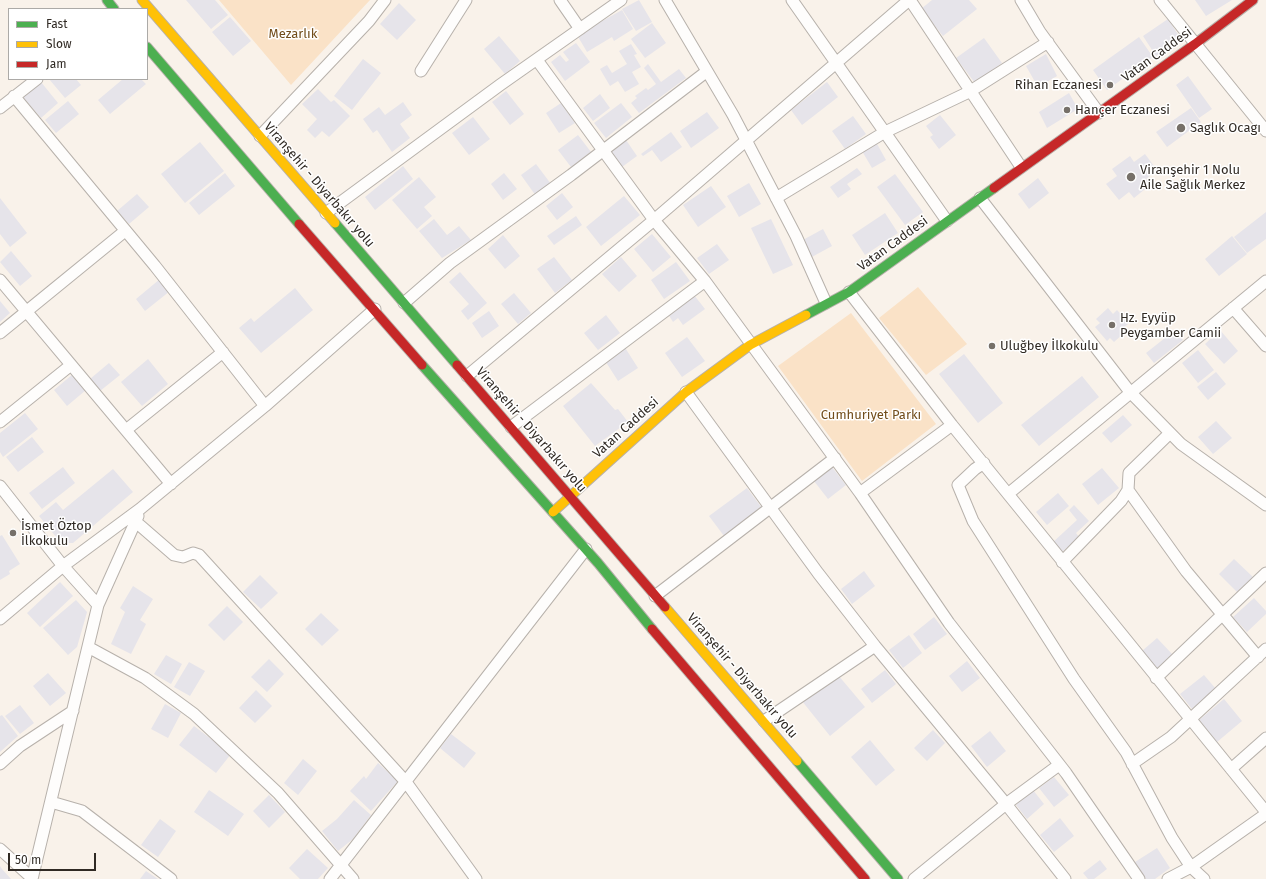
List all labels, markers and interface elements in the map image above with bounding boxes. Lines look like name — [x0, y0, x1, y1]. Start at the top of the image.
legend — [8, 8, 148, 80]
text: Fast — [46, 17, 68, 31]
street label: Vatan Caddesi — [1119, 24, 1195, 86]
park label: Mezarlık — [269, 26, 317, 42]
text: Slow — [46, 37, 72, 51]
text: Jam — [46, 57, 66, 71]
place label: Rihan Eczanesi — [1015, 77, 1102, 93]
marker: Rihan Eczanesi — [1105, 80, 1115, 90]
place label: Hançer Eczanesi — [1075, 102, 1170, 118]
marker: Hançer Eczanesi — [1062, 105, 1072, 115]
street label: Viranşehir - Diyarbakır yolu — [260, 119, 378, 251]
place label: Saglık Ocagı — [1190, 120, 1261, 136]
marker: Saglık Ocagı — [1175, 122, 1187, 134]
place label: Viranşehir 1 Nolu Aile Sağlık Merkez — [1140, 162, 1245, 193]
marker: Viranşehir 1 Nolu Aile Sağlık Merkez — [1125, 171, 1137, 183]
street label: Vatan Caddesi — [855, 213, 931, 275]
place label: Hz. Eyyüp Peygamber Camii — [1120, 310, 1221, 341]
marker: Hz. Eyyüp Peygamber Camii — [1107, 320, 1117, 330]
place label: Uluğbey İlkokulu — [1000, 338, 1099, 354]
marker: Uluğbey İlkokulu — [987, 341, 997, 351]
street label: Viranşehir - Diyarbakır yolu — [472, 364, 590, 496]
street label: Vatan Caddesi — [590, 394, 662, 462]
park label: Cumhuriyet Parkı — [821, 407, 921, 423]
place label: İsmet Öztop İlkokulu — [21, 518, 92, 549]
marker: İsmet Öztop İlkokulu — [8, 528, 18, 538]
street label: Viranşehir - Diyarbakır yolu — [683, 610, 801, 742]
scale bar — [10, 845, 98, 871]
text: 50 m — [15, 853, 41, 867]

